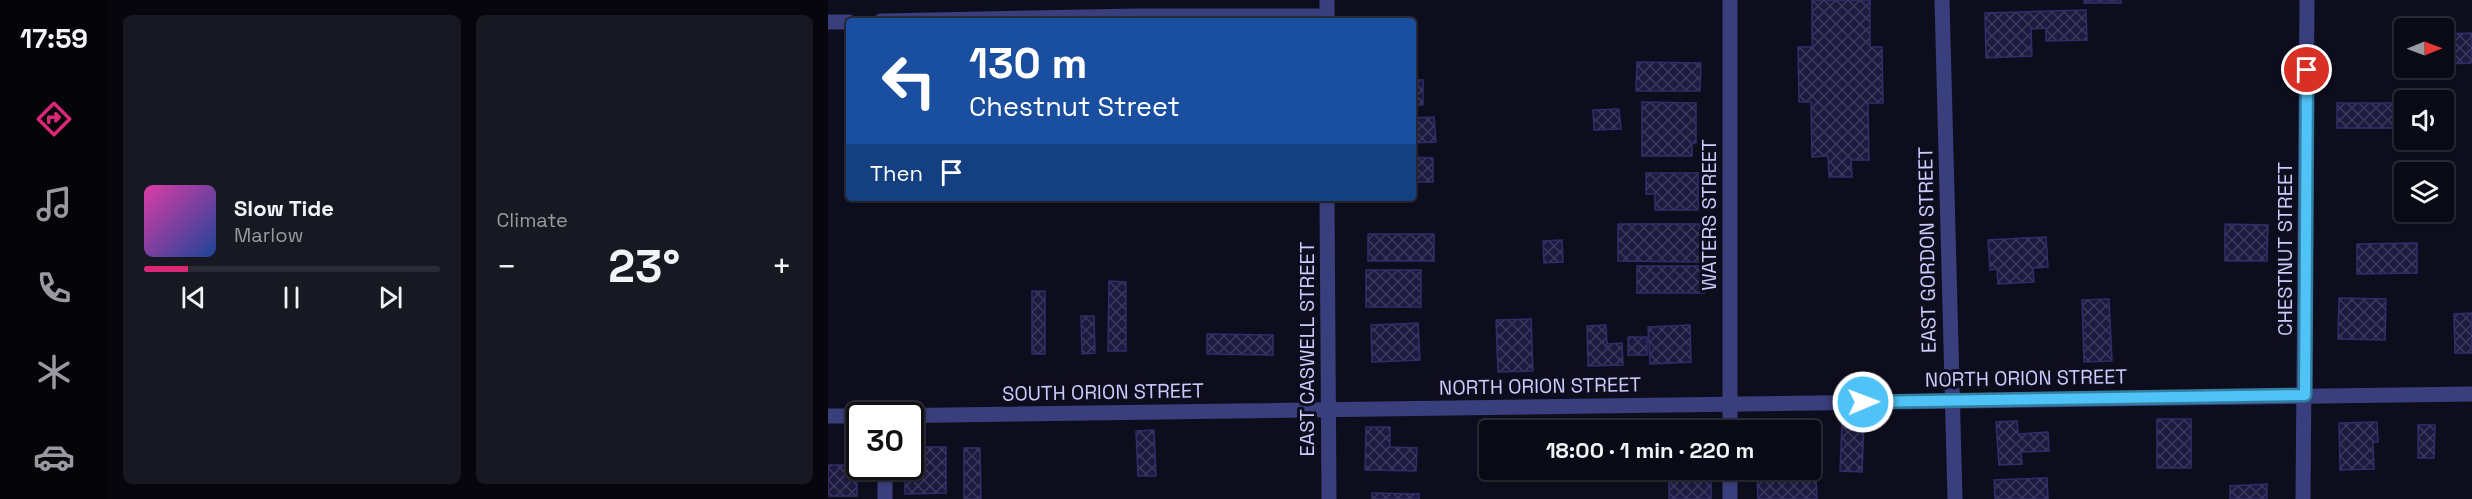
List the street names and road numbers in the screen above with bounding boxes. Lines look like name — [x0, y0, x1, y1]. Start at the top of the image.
street label: WATERS STREET — [1696, 139, 1722, 291]
street label: EAST GORDON STREET — [1912, 146, 1942, 353]
street label: CHESTNUT STREET — [2272, 162, 2298, 336]
street label: EAST CASWELL STREET — [1294, 241, 1320, 456]
street label: NORTH ORION STREET — [1925, 363, 2127, 393]
street label: NORTH ORION STREET — [1439, 371, 1641, 401]
street label: SOUTH ORION STREET — [1002, 377, 1204, 407]

